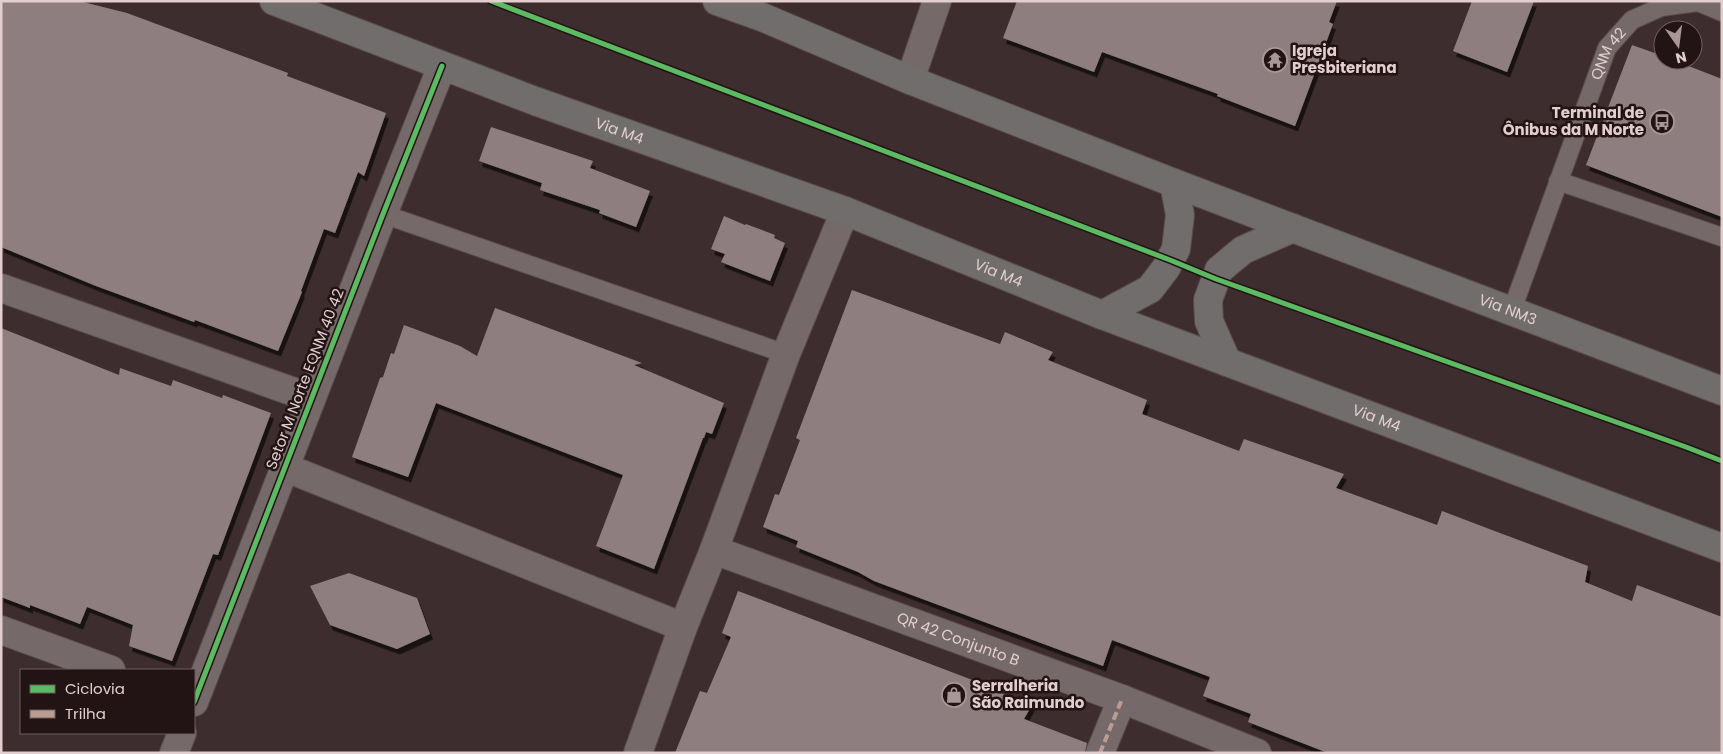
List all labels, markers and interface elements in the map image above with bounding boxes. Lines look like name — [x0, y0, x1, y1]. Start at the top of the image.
north arrow — [1653, 20, 1703, 70]
street label: QNM 42 — [1585, 23, 1630, 83]
place label: Igreja Presbiteriana — [1292, 40, 1397, 78]
temple icon: Igreja Presbiteriana — [1262, 47, 1288, 73]
text: N — [1674, 47, 1689, 69]
place label: Terminal de Ônibus da M Norte — [1503, 102, 1644, 140]
bus stop icon: Terminal de Ônibus da M Norte — [1649, 109, 1675, 135]
street label: Via M4 — [592, 112, 647, 149]
street label: Via M4 — [971, 253, 1026, 292]
street label: Setor M Norte EQNM 40 42 — [260, 285, 349, 472]
street label: Via NM3 — [1476, 289, 1540, 330]
street label: Via M4 — [1349, 399, 1404, 436]
street label: QR 42 Conjunto B — [894, 607, 1023, 671]
legend — [20, 669, 195, 734]
place label: Serralheria São Raimundo — [972, 675, 1085, 713]
text: Ciclovia — [65, 678, 125, 699]
shop icon: Serralheria São Raimundo — [941, 682, 967, 708]
text: Trilha — [65, 703, 106, 724]

